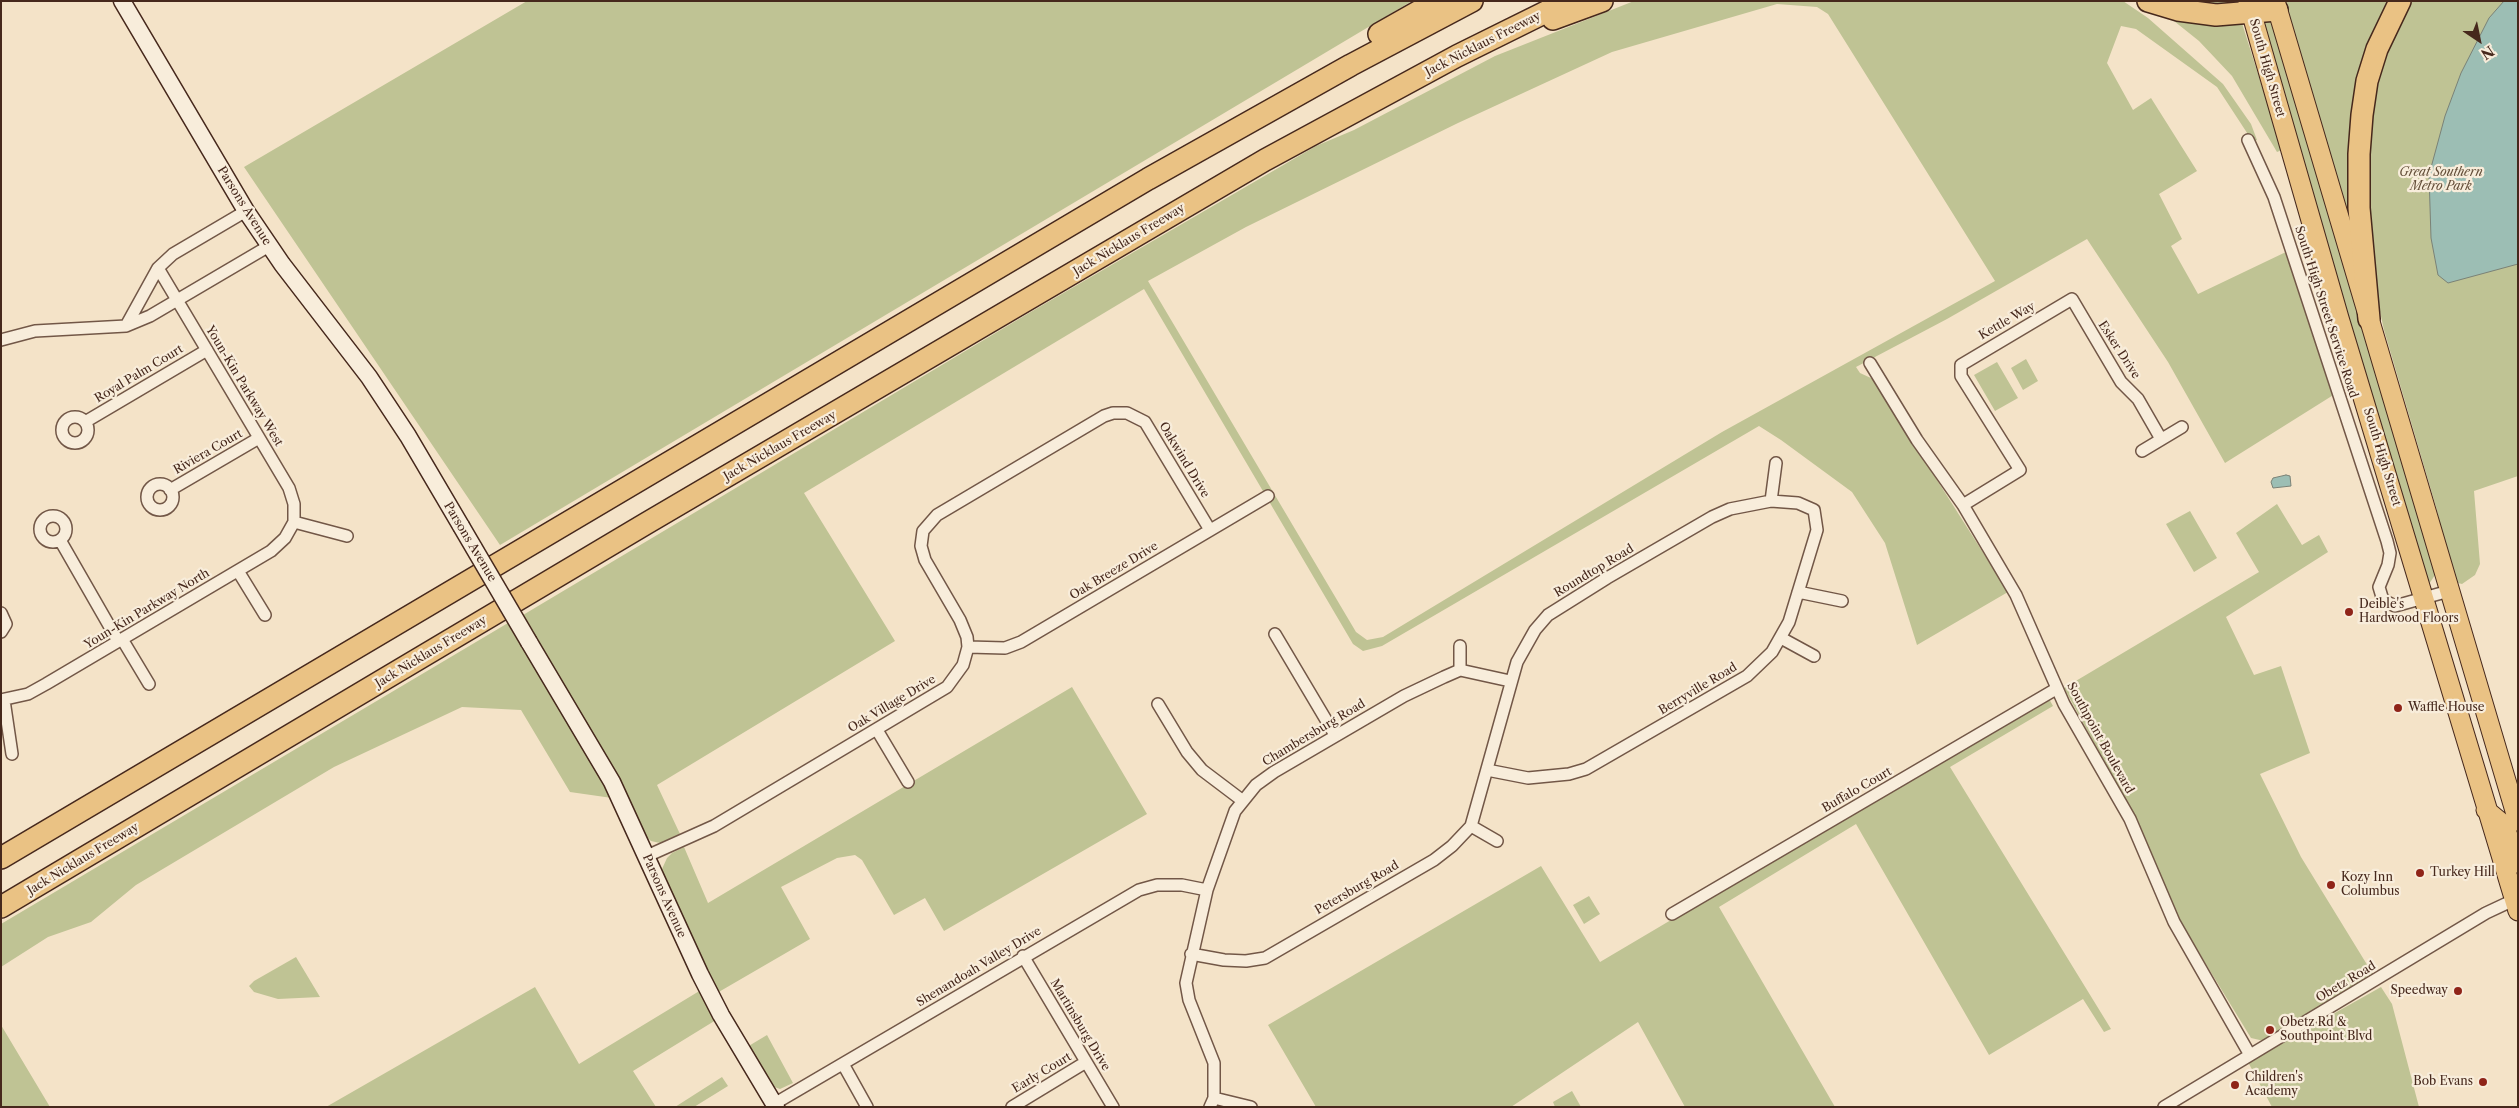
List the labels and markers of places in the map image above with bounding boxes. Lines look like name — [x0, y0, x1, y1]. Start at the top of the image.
place label: Deible's Hardwood Floors — [2359, 598, 2459, 626]
marker: Deible's Hardwood Floors — [2343, 606, 2355, 618]
place label: Waffle House — [2408, 701, 2485, 715]
marker: Waffle House — [2392, 702, 2404, 714]
place label: Turkey Hill — [2430, 866, 2495, 880]
marker: Turkey Hill — [2414, 867, 2426, 879]
place label: Kozy Inn Columbus — [2341, 871, 2400, 899]
marker: Kozy Inn Columbus — [2325, 879, 2337, 891]
place label: Speedway — [2391, 984, 2448, 998]
marker: Speedway — [2452, 985, 2464, 997]
place label: Obetz Rd & Southpoint Blvd — [2280, 1016, 2372, 1044]
marker: Obetz Rd & Southpoint Blvd — [2264, 1024, 2276, 1036]
place label: Children's Academy — [2245, 1071, 2303, 1099]
place label: Bob Evans — [2413, 1075, 2473, 1089]
marker: Bob Evans — [2477, 1076, 2489, 1088]
marker: Children's Academy — [2229, 1079, 2241, 1091]

